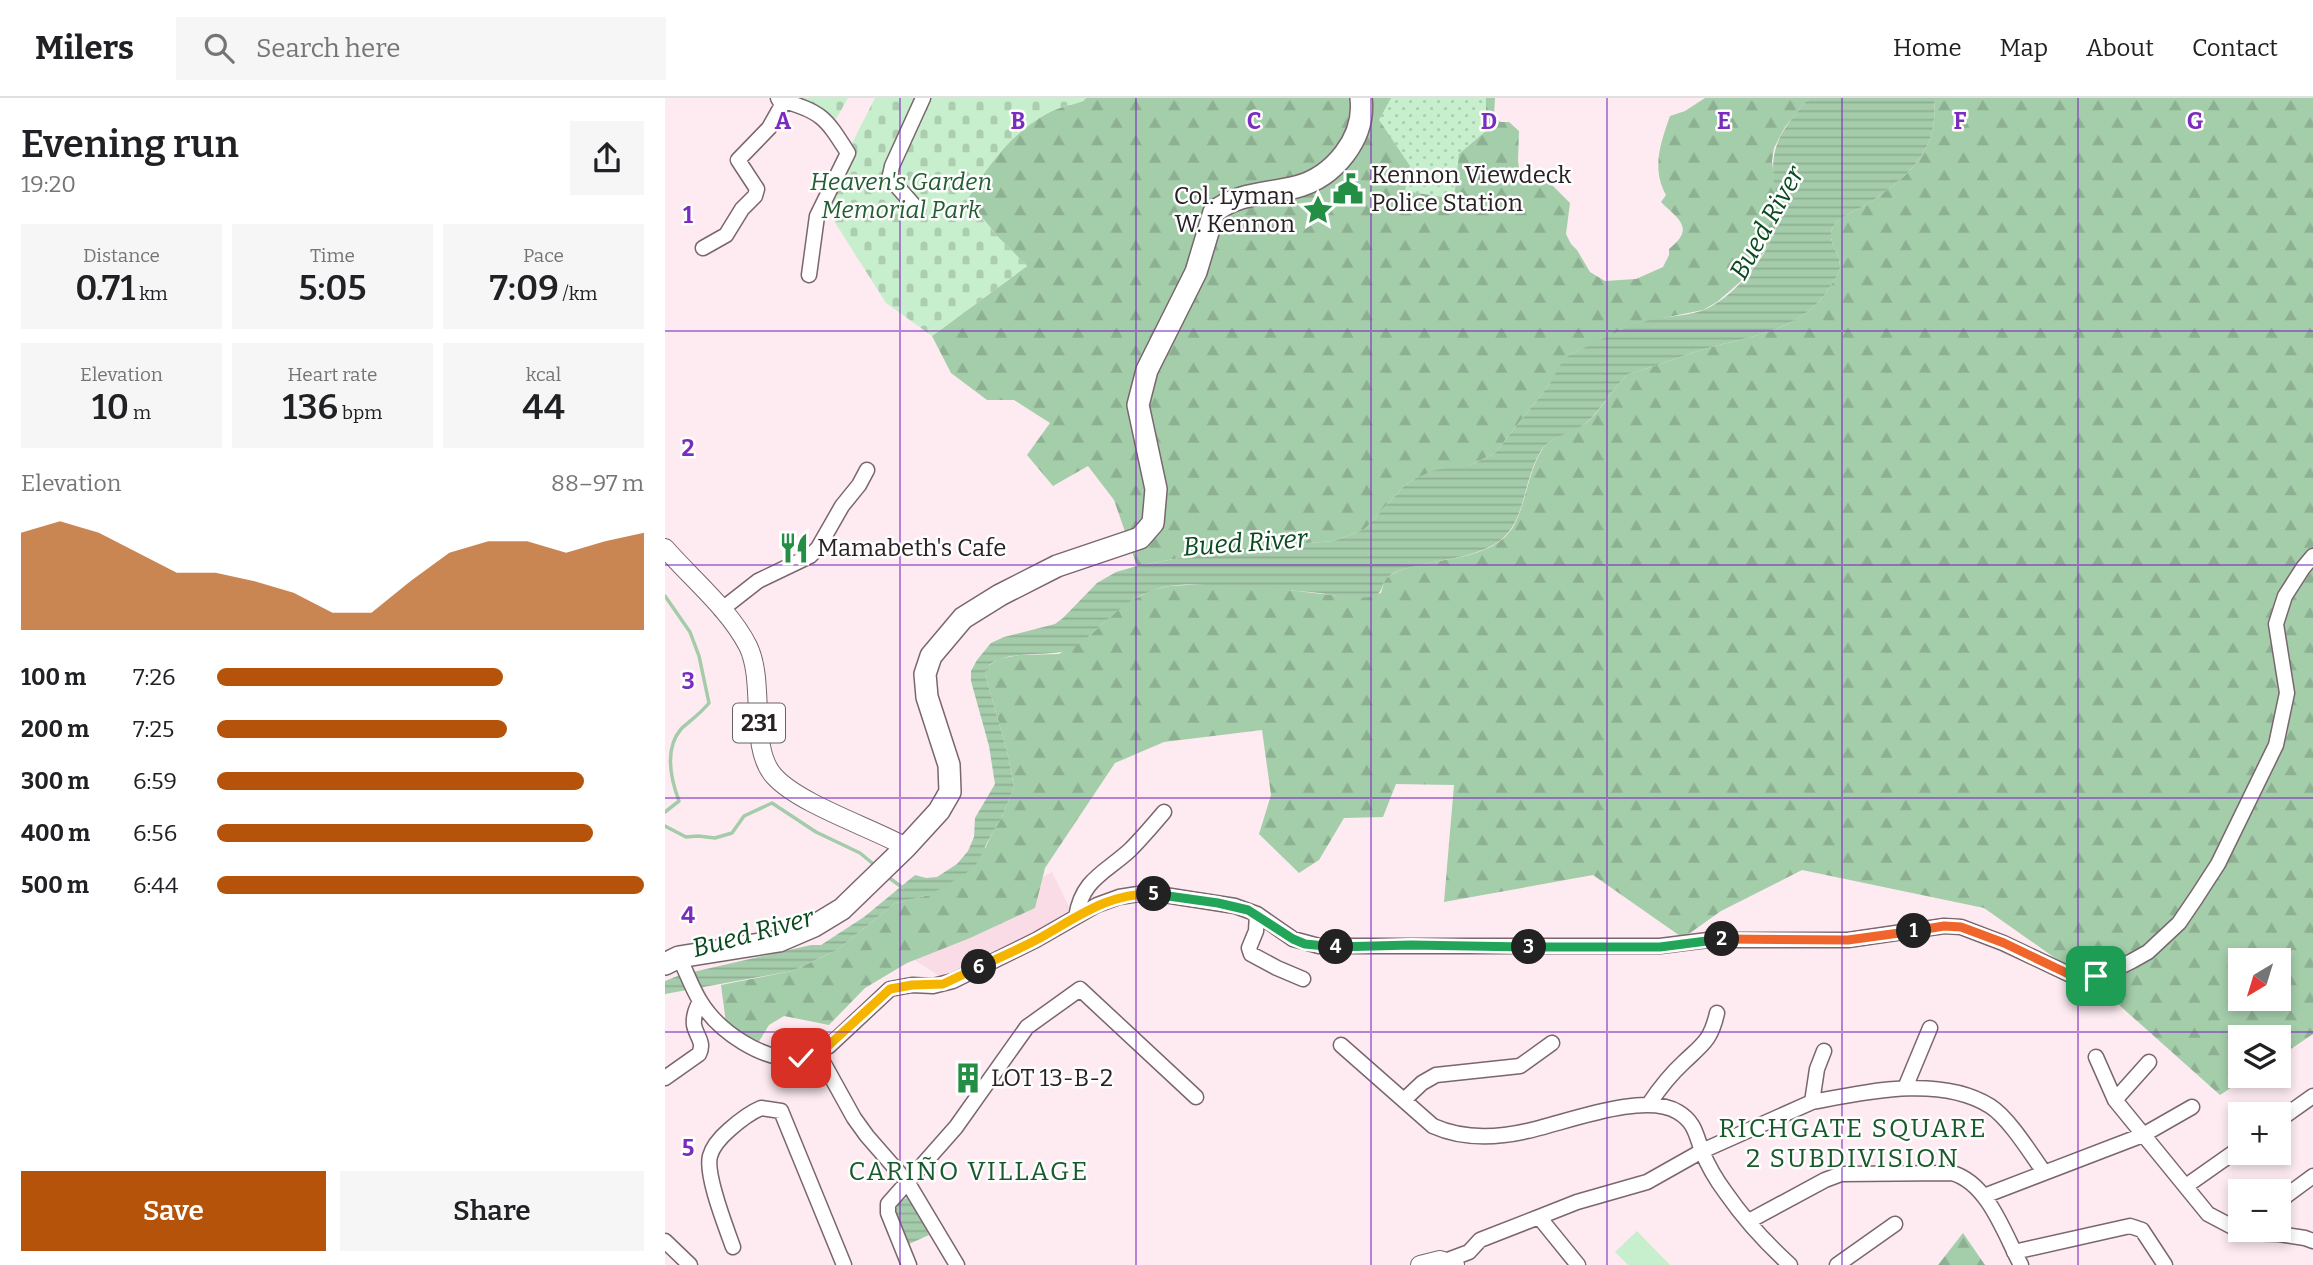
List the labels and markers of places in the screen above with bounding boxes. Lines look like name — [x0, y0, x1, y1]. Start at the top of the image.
place label: Kennon Viewdeck Police Station — [1371, 161, 1572, 217]
public building icon: Kennon Viewdeck Police Station — [1331, 172, 1365, 206]
place label: Col. Lyman W. Kennon — [1174, 182, 1295, 238]
place icon: Col. Lyman W. Kennon — [1301, 193, 1335, 227]
restaurant icon: Mamabeth's Cafe — [777, 531, 811, 565]
place label: Mamabeth's Cafe — [817, 534, 1006, 562]
pin: 5 — [1137, 876, 1171, 912]
pin: 1 — [1897, 914, 1931, 948]
pin: 2 — [1705, 922, 1739, 956]
pin: 4 — [1319, 930, 1353, 964]
pin: 3 — [1511, 930, 1547, 964]
pin — [2066, 946, 2126, 1006]
pin: 6 — [961, 950, 997, 984]
pin — [771, 1028, 831, 1088]
building icon: LOT 13-B-2 — [951, 1061, 985, 1095]
place label: LOT 13-B-2 — [991, 1064, 1113, 1092]

